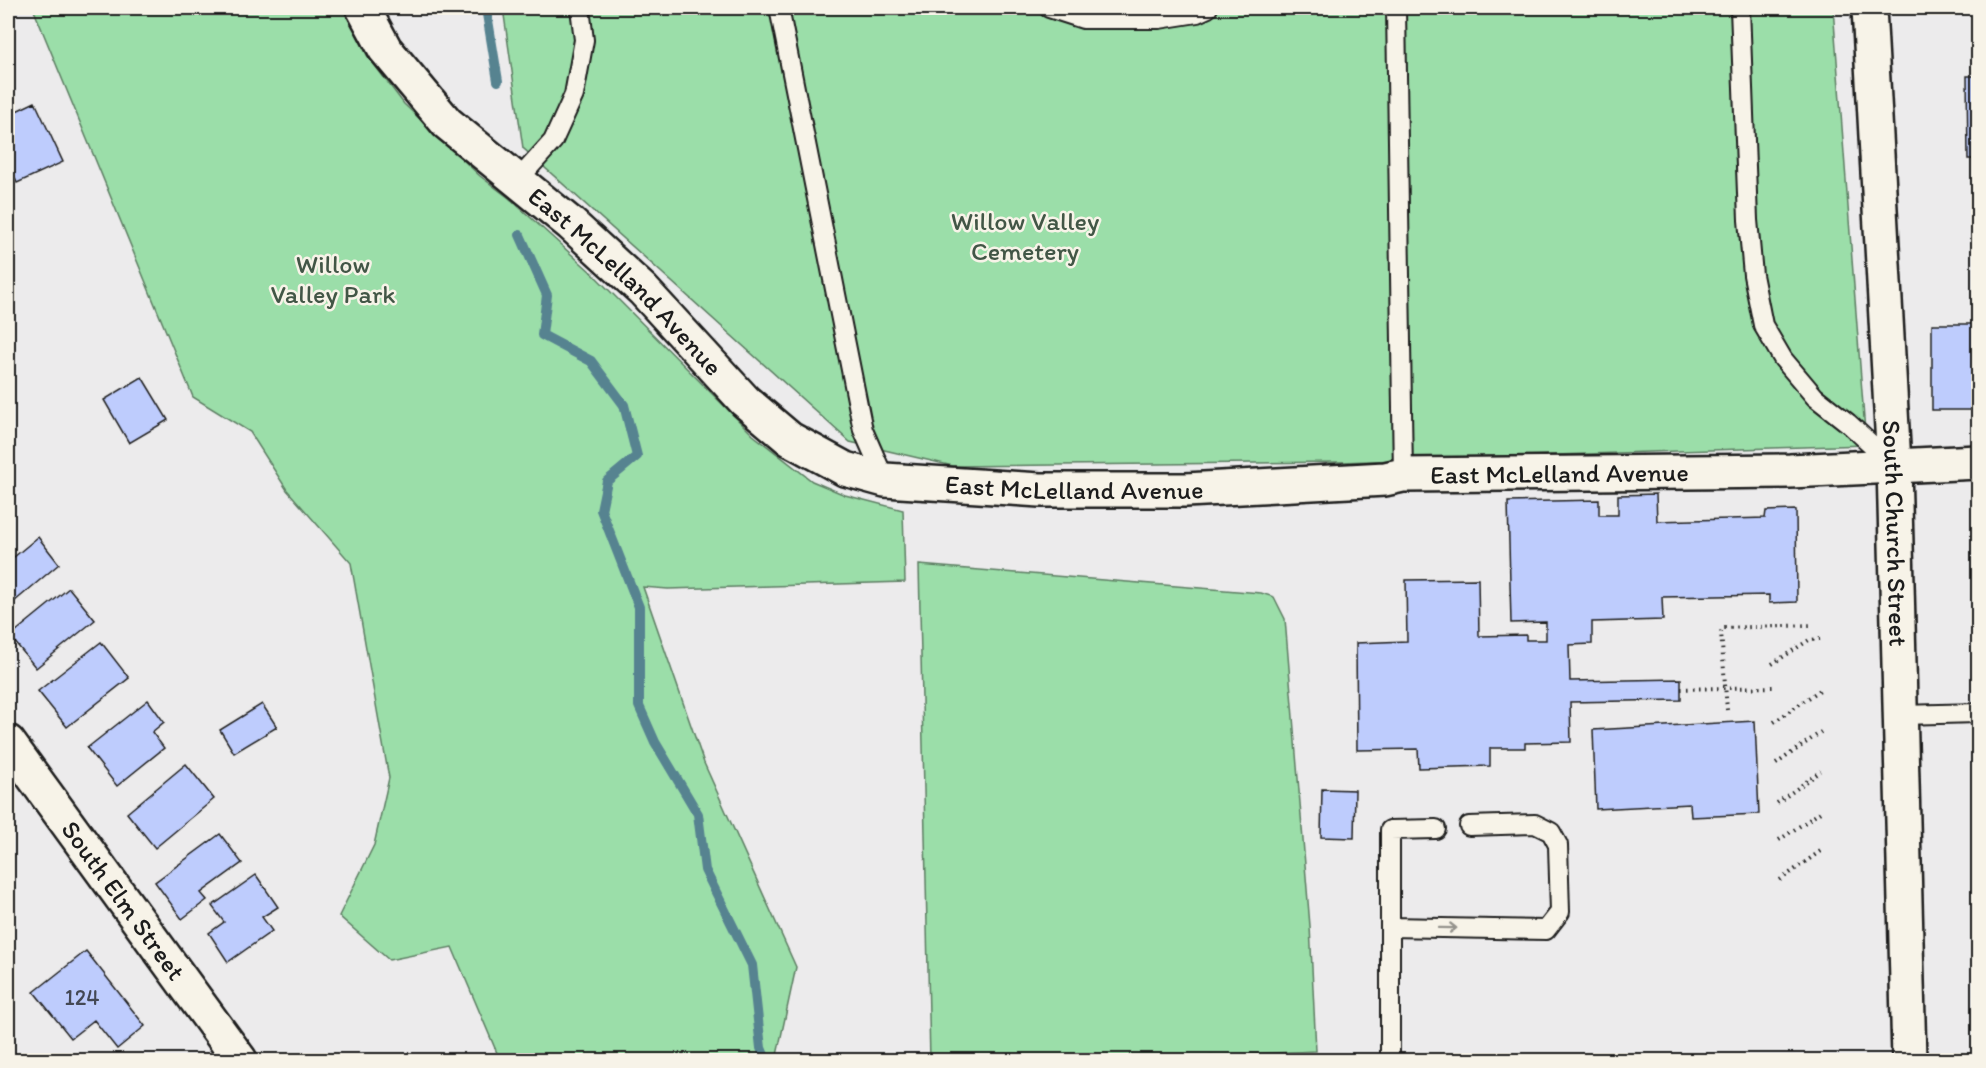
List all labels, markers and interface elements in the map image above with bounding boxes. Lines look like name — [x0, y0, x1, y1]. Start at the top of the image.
street label: East McLelland Avenue — [522, 180, 730, 382]
park label: Willow Valley Cemetery — [951, 205, 1099, 267]
park label: Willow Valley Park — [271, 248, 395, 310]
street label: South Church Street — [1876, 419, 1915, 647]
street label: East McLelland Avenue — [1430, 456, 1689, 491]
street label: East McLelland Avenue — [944, 468, 1204, 506]
street label: South Elm Street — [55, 814, 192, 987]
one-way arrow — [1438, 922, 1458, 934]
house number: 124 — [64, 984, 100, 1011]

